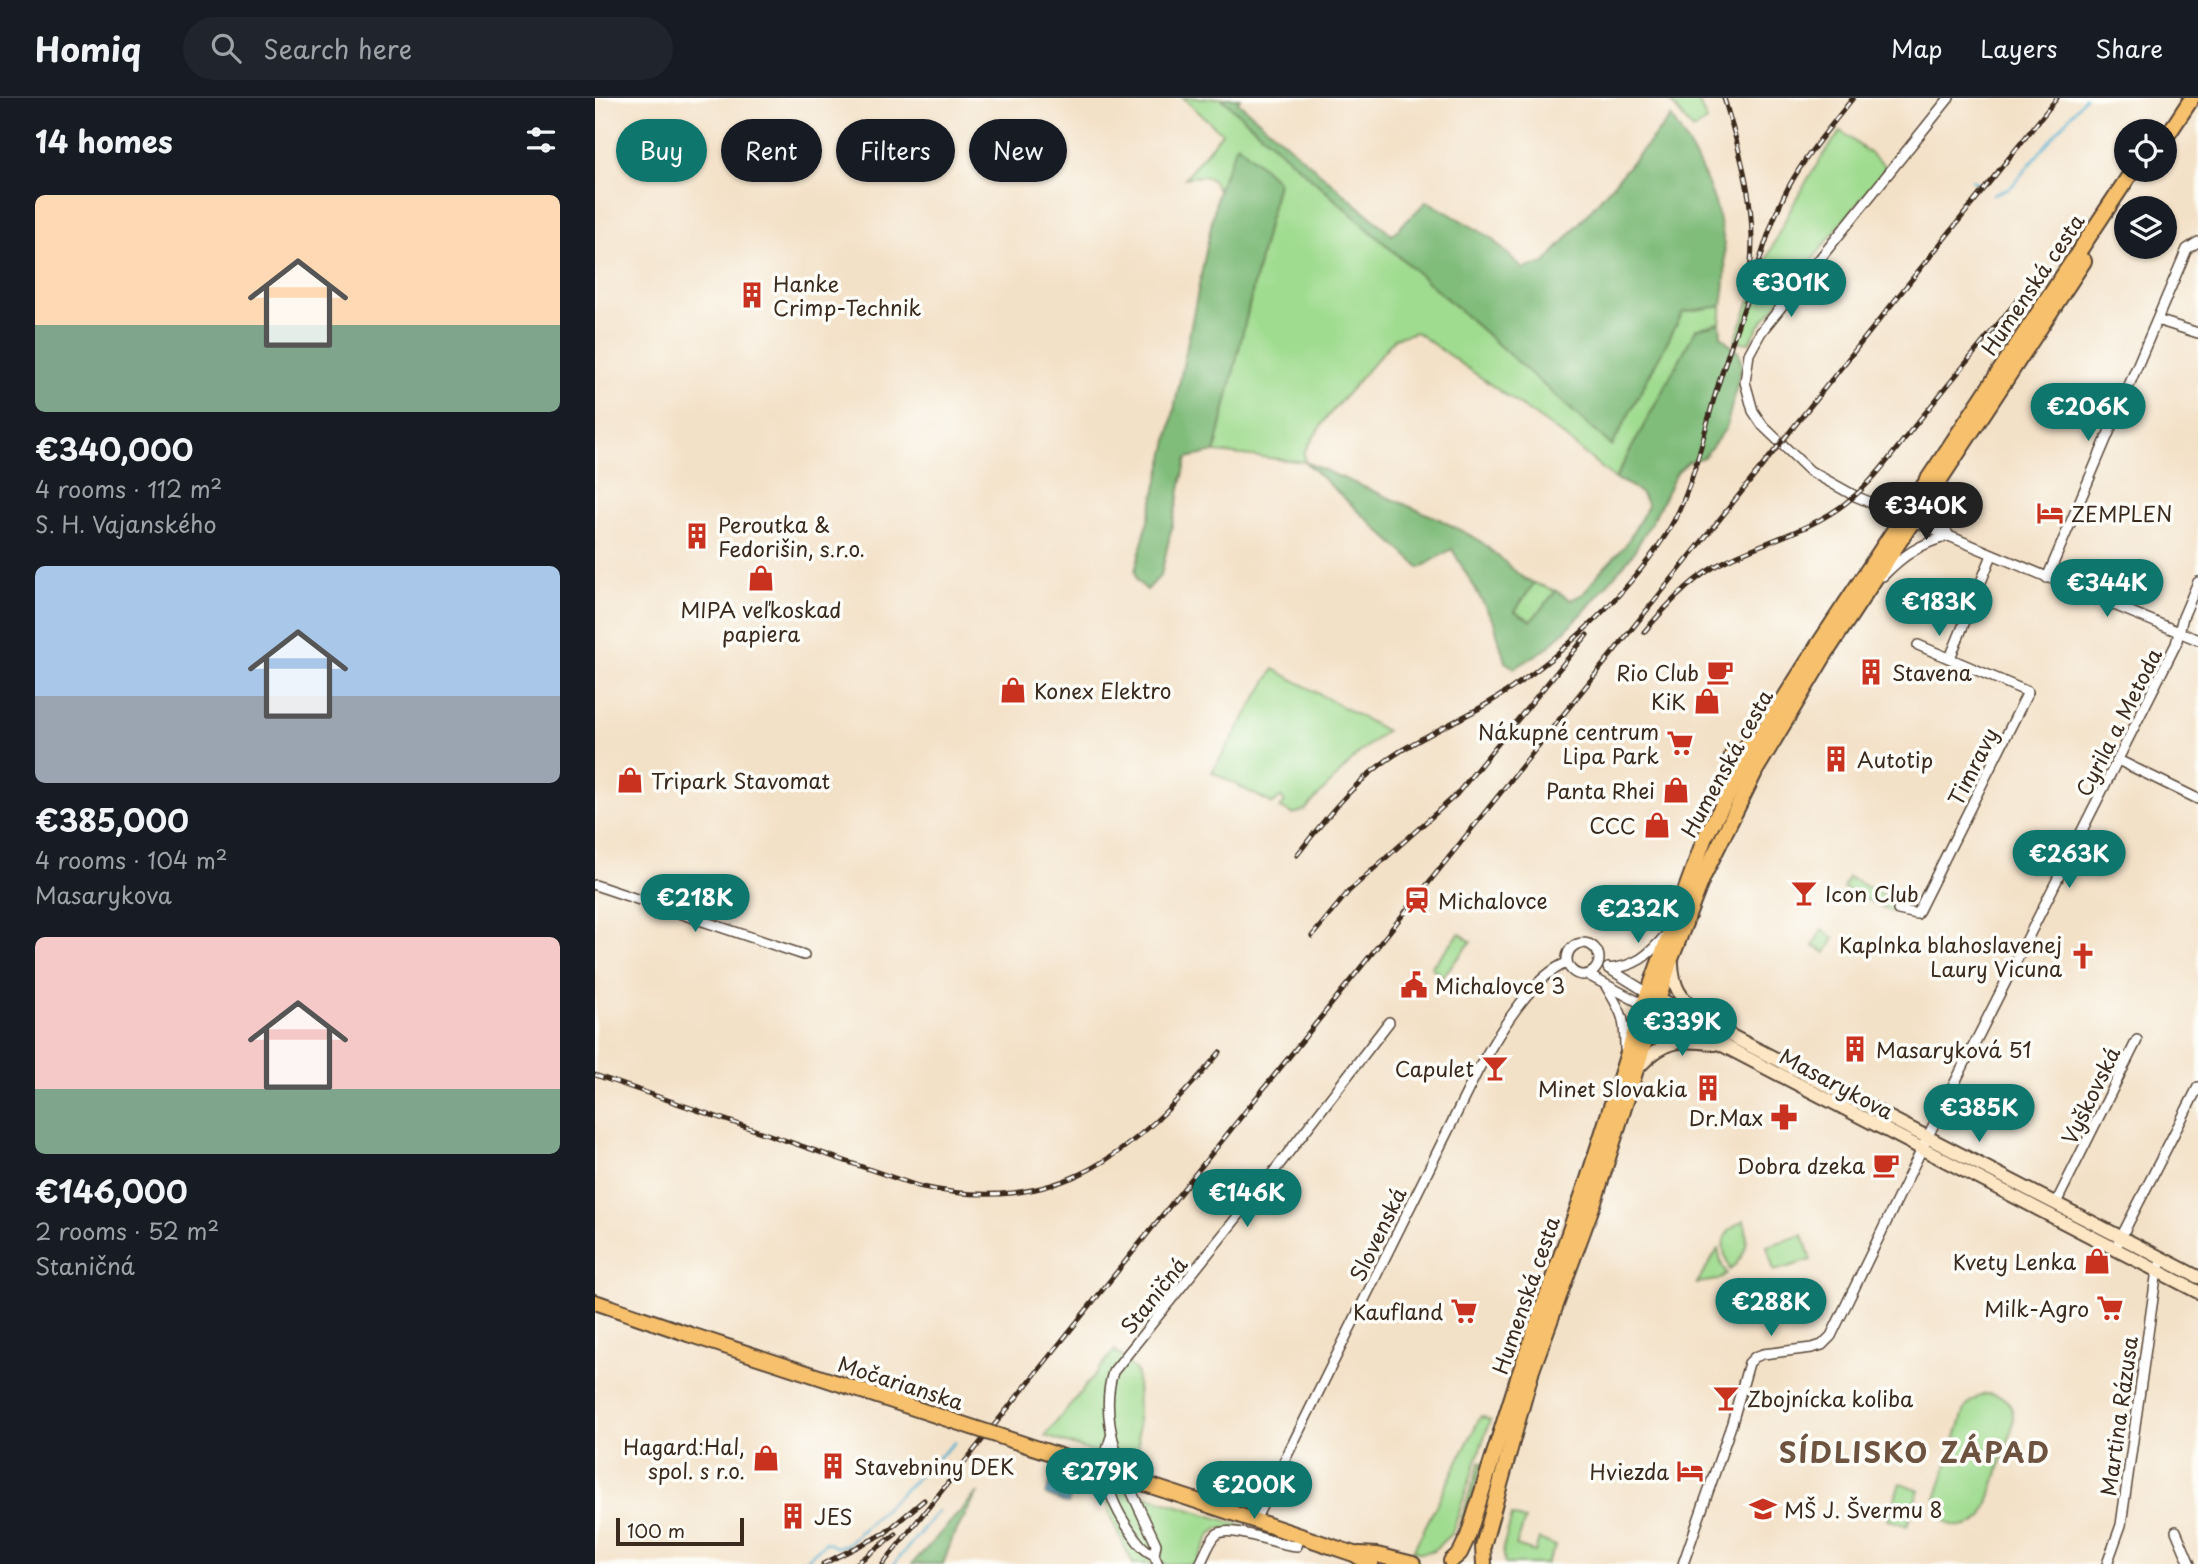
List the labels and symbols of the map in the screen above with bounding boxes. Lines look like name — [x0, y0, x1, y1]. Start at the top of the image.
street label: Humenská cesta — [1973, 207, 2091, 361]
pin: €301K — [1742, 260, 1840, 319]
place label: Hanke Crimp-Technik — [773, 267, 922, 323]
building icon: Hanke Crimp-Technik — [737, 280, 767, 310]
pin: €206K — [2039, 384, 2137, 443]
pin: €340K — [1877, 482, 1975, 542]
place label: ZEMPLEN — [2071, 497, 2172, 529]
hotel icon: ZEMPLEN — [2035, 498, 2065, 528]
place label: Peroutka & Fedorišin, s.r.o. — [718, 508, 865, 564]
building icon: Peroutka & Fedorišin, s.r.o. — [682, 521, 712, 551]
pin: €344K — [2058, 560, 2156, 619]
shop icon: MIPA veľkoskad papiera — [746, 563, 776, 593]
pin: €183K — [1890, 578, 1988, 638]
place label: MIPA veľkoskad papiera — [680, 593, 842, 649]
street label: Cyrila a Metoda — [2067, 642, 2169, 802]
place label: Rio Club — [1616, 656, 1699, 688]
place label: Stavena — [1892, 656, 1972, 688]
cafe icon: Rio Club — [1705, 657, 1735, 687]
building icon: Stavena — [1856, 657, 1886, 687]
place label: Konex Elektro — [1034, 674, 1172, 706]
shop icon: Konex Elektro — [998, 675, 1028, 705]
street label: Humenská cesta — [1672, 683, 1780, 843]
place label: KiK — [1651, 685, 1686, 717]
shop icon: KiK — [1692, 686, 1722, 716]
place label: Nákupné centrum Lipa Park — [1478, 715, 1659, 771]
street label: Timravy — [1939, 721, 2005, 811]
supermarket icon: Nákupné centrum Lipa Park — [1665, 728, 1695, 758]
place label: Autotip — [1857, 743, 1933, 775]
building icon: Autotip — [1821, 744, 1851, 774]
place label: Tripark Stavomat — [651, 764, 830, 796]
shop icon: Tripark Stavomat — [615, 765, 645, 795]
place label: Panta Rhei — [1546, 774, 1655, 806]
shop icon: Panta Rhei — [1661, 775, 1691, 805]
place label: CCC — [1589, 809, 1636, 841]
shop icon: CCC — [1642, 810, 1672, 840]
pin: €263K — [2020, 830, 2118, 890]
pin: €218K — [646, 874, 744, 934]
place label: Icon Club — [1825, 877, 1919, 909]
bar icon: Icon Club — [1789, 878, 1819, 908]
place label: Michalovce — [1438, 884, 1548, 916]
station icon: Michalovce — [1402, 885, 1432, 915]
pin: €232K — [1589, 886, 1687, 945]
place label: Kaplnka blahoslavenej Laury Vicuna — [1839, 928, 2062, 984]
church icon: Kaplnka blahoslavenej Laury Vicuna — [2068, 941, 2098, 971]
place label: Michalovce 3 — [1435, 969, 1565, 1001]
public building icon: Michalovce 3 — [1399, 970, 1429, 1000]
pin: €339K — [1633, 998, 1731, 1058]
place label: Masaryková 51 — [1876, 1033, 2032, 1065]
building icon: Masaryková 51 — [1840, 1034, 1870, 1064]
street label: Masarykova — [1774, 1040, 1900, 1127]
street label: Vyškovská — [2053, 1041, 2127, 1149]
place label: Capulet — [1395, 1052, 1474, 1084]
bar icon: Capulet — [1480, 1053, 1510, 1083]
place label: Minet Slovakia — [1538, 1072, 1687, 1104]
building icon: Minet Slovakia — [1693, 1073, 1723, 1103]
pin: €385K — [1930, 1084, 2028, 1144]
place label: Dr.Max — [1689, 1101, 1763, 1133]
pharmacy icon: Dr.Max — [1769, 1102, 1799, 1132]
place label: Dobra dzeka — [1737, 1149, 1865, 1181]
cafe icon: Dobra dzeka — [1871, 1150, 1901, 1180]
pin: €146K — [1198, 1170, 1296, 1229]
street label: Slovenská — [1340, 1182, 1414, 1286]
street label: Humenská cesta — [1483, 1212, 1567, 1378]
place label: Kvety Lenka — [1953, 1245, 2076, 1277]
shop icon: Kvety Lenka — [2082, 1246, 2112, 1276]
street label: Staničná — [1112, 1249, 1194, 1341]
pin: €288K — [1722, 1278, 1820, 1338]
place label: Milk-Agro — [1984, 1292, 2089, 1324]
supermarket icon: Milk-Agro — [2095, 1293, 2125, 1323]
place label: Kaufland — [1353, 1295, 1443, 1327]
supermarket icon: Kaufland — [1449, 1296, 1479, 1326]
street label: Martina Rázusa — [2091, 1334, 2145, 1498]
street label: Močarianska — [834, 1347, 968, 1417]
place label: Zbojnícka koliba — [1747, 1382, 1914, 1414]
bar icon: Zbojnícka koliba — [1711, 1383, 1741, 1413]
place label: Hagard:Hal, spol. s r.o. — [623, 1430, 745, 1486]
district label: SÍDLISKO ZÁPAD — [1779, 1430, 2051, 1473]
shop icon: Hagard:Hal, spol. s r.o. — [751, 1443, 781, 1473]
pin: €279K — [1051, 1448, 1149, 1508]
place label: Stavebniny DEK — [854, 1450, 1014, 1482]
building icon: Stavebniny DEK — [818, 1451, 848, 1481]
place label: Hviezda — [1590, 1455, 1669, 1487]
hotel icon: Hviezda — [1675, 1456, 1705, 1486]
pin: €200K — [1205, 1462, 1303, 1521]
place label: MŠ J. Švermu 8 — [1784, 1493, 1943, 1525]
school or university icon: MŠ J. Švermu 8 — [1748, 1494, 1778, 1524]
place label: JES — [814, 1500, 853, 1532]
building icon: JES — [778, 1501, 808, 1531]
scale bar — [616, 1515, 744, 1547]

